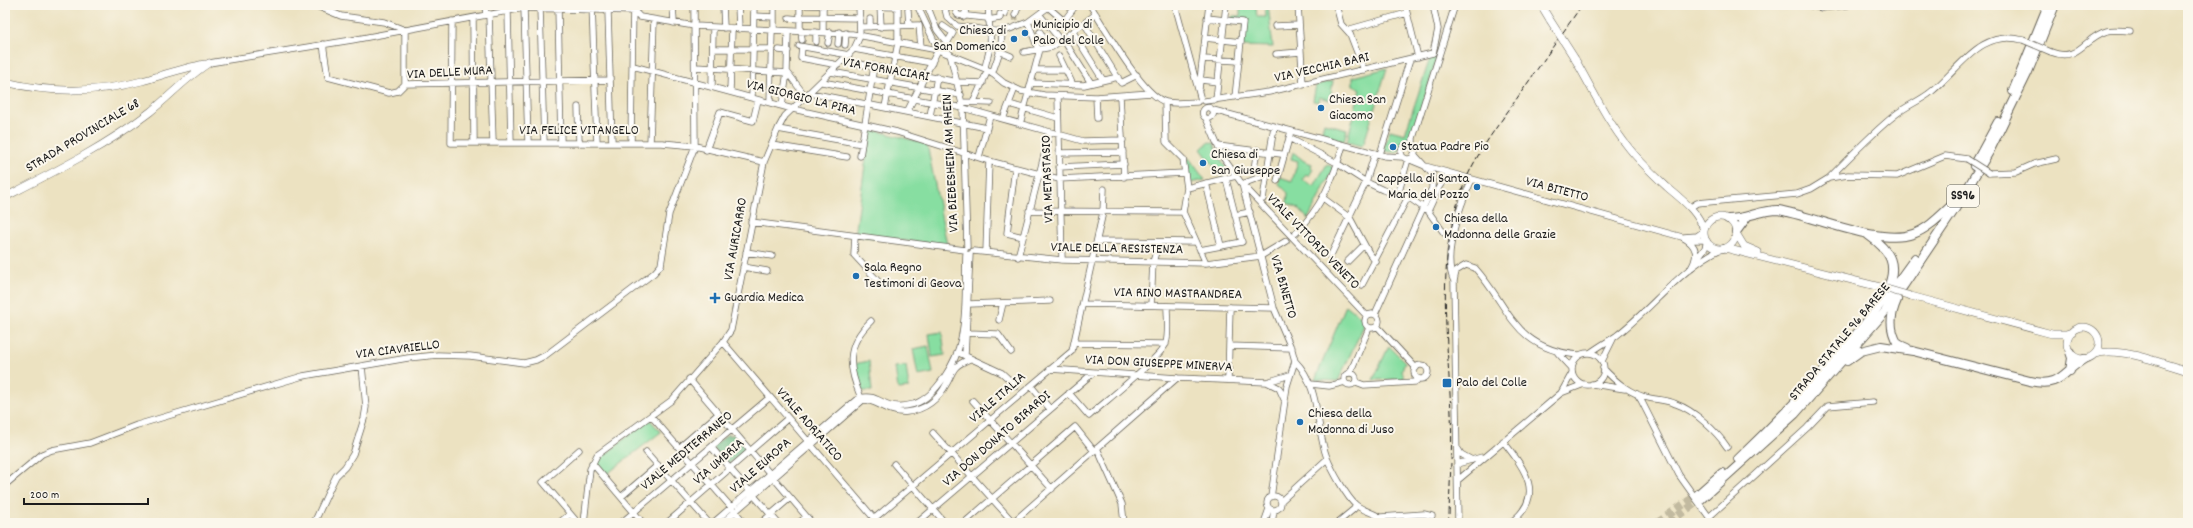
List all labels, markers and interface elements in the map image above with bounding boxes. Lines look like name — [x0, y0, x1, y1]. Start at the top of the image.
place label: Municipio di Palo del Colle — [1033, 15, 1104, 51]
place label: Chiesa di San Domenico — [933, 21, 1006, 57]
marker: Municipio di Palo del Colle — [1020, 28, 1030, 38]
marker: Chiesa di San Domenico — [1009, 34, 1019, 44]
street label: VIA VECCHIA BARI — [1273, 47, 1372, 89]
street label: VIA FORNACIARI — [841, 53, 932, 88]
street label: VIA DELLE MURA — [407, 61, 494, 85]
street label: VIA GIORGIO LA PIRA — [744, 75, 858, 121]
place label: Chiesa San Giacomo — [1329, 90, 1386, 126]
street label: VIA BIEBESHEIM AM RHEIN — [937, 93, 965, 233]
street label: STRADA PROVINCIALE 68 — [22, 94, 144, 178]
marker: Chiesa San Giacomo — [1316, 103, 1326, 113]
street label: VIA FELICE VITANGELO — [519, 121, 639, 141]
street label: VIA METASTASIO — [1036, 135, 1060, 223]
place label: Statua Padre Pio — [1401, 137, 1489, 157]
marker: Statua Padre Pio — [1388, 142, 1398, 152]
place label: Chiesa di San Giuseppe — [1211, 145, 1280, 181]
marker: Chiesa di San Giuseppe — [1198, 158, 1208, 168]
place label: Cappella di Santa Maria del Pozzo — [1377, 169, 1469, 205]
street label: VIA BITETTO — [1523, 172, 1591, 208]
marker: Cappella di Santa Maria del Pozzo — [1472, 182, 1482, 192]
road number: SS96 — [1947, 185, 1979, 207]
street label: VIALE VITTORIO VENETO — [1262, 189, 1364, 295]
street label: VIA AURICARRO — [719, 196, 753, 282]
place label: Chiesa della Madonna delle Grazie — [1444, 209, 1556, 245]
marker: Chiesa della Madonna delle Grazie — [1431, 222, 1441, 232]
street label: VIALE DELLA RESISTENZA — [1051, 238, 1184, 260]
street label: VIA BINETTO — [1264, 253, 1302, 321]
place label: Sala Regno Testimoni di Geova — [864, 258, 962, 294]
marker: Sala Regno Testimoni di Geova — [851, 271, 861, 281]
street label: STRADA STATALE 96 BARESE — [1785, 278, 1896, 405]
street label: VIA RINO MASTRANDREA — [1114, 283, 1243, 305]
place label: Guardia Medica — [724, 288, 804, 308]
marker: Guardia Medica — [709, 292, 721, 304]
street label: VIA CIAVRIELLO — [355, 335, 441, 365]
street label: VIA DON GIUSEPPE MINERVA — [1085, 350, 1233, 378]
street label: VIALE ITALIA — [965, 367, 1031, 428]
place label: Palo del Colle — [1456, 373, 1527, 393]
marker: Palo del Colle — [1441, 377, 1453, 389]
street label: VIALE ADRIATICO — [771, 384, 847, 466]
street label: VIA DON DONATO BIRARDI — [938, 386, 1056, 492]
place label: Chiesa della Madonna di Juso — [1308, 404, 1394, 440]
street label: VIALE MEDITERRANEO — [637, 406, 737, 496]
marker: Chiesa della Madonna di Juso — [1295, 417, 1305, 427]
street label: VIALE EUROPA — [726, 433, 796, 498]
street label: VIA UMBRIA — [689, 434, 749, 490]
scale bar — [24, 480, 148, 506]
text: 200 m — [30, 487, 59, 504]

